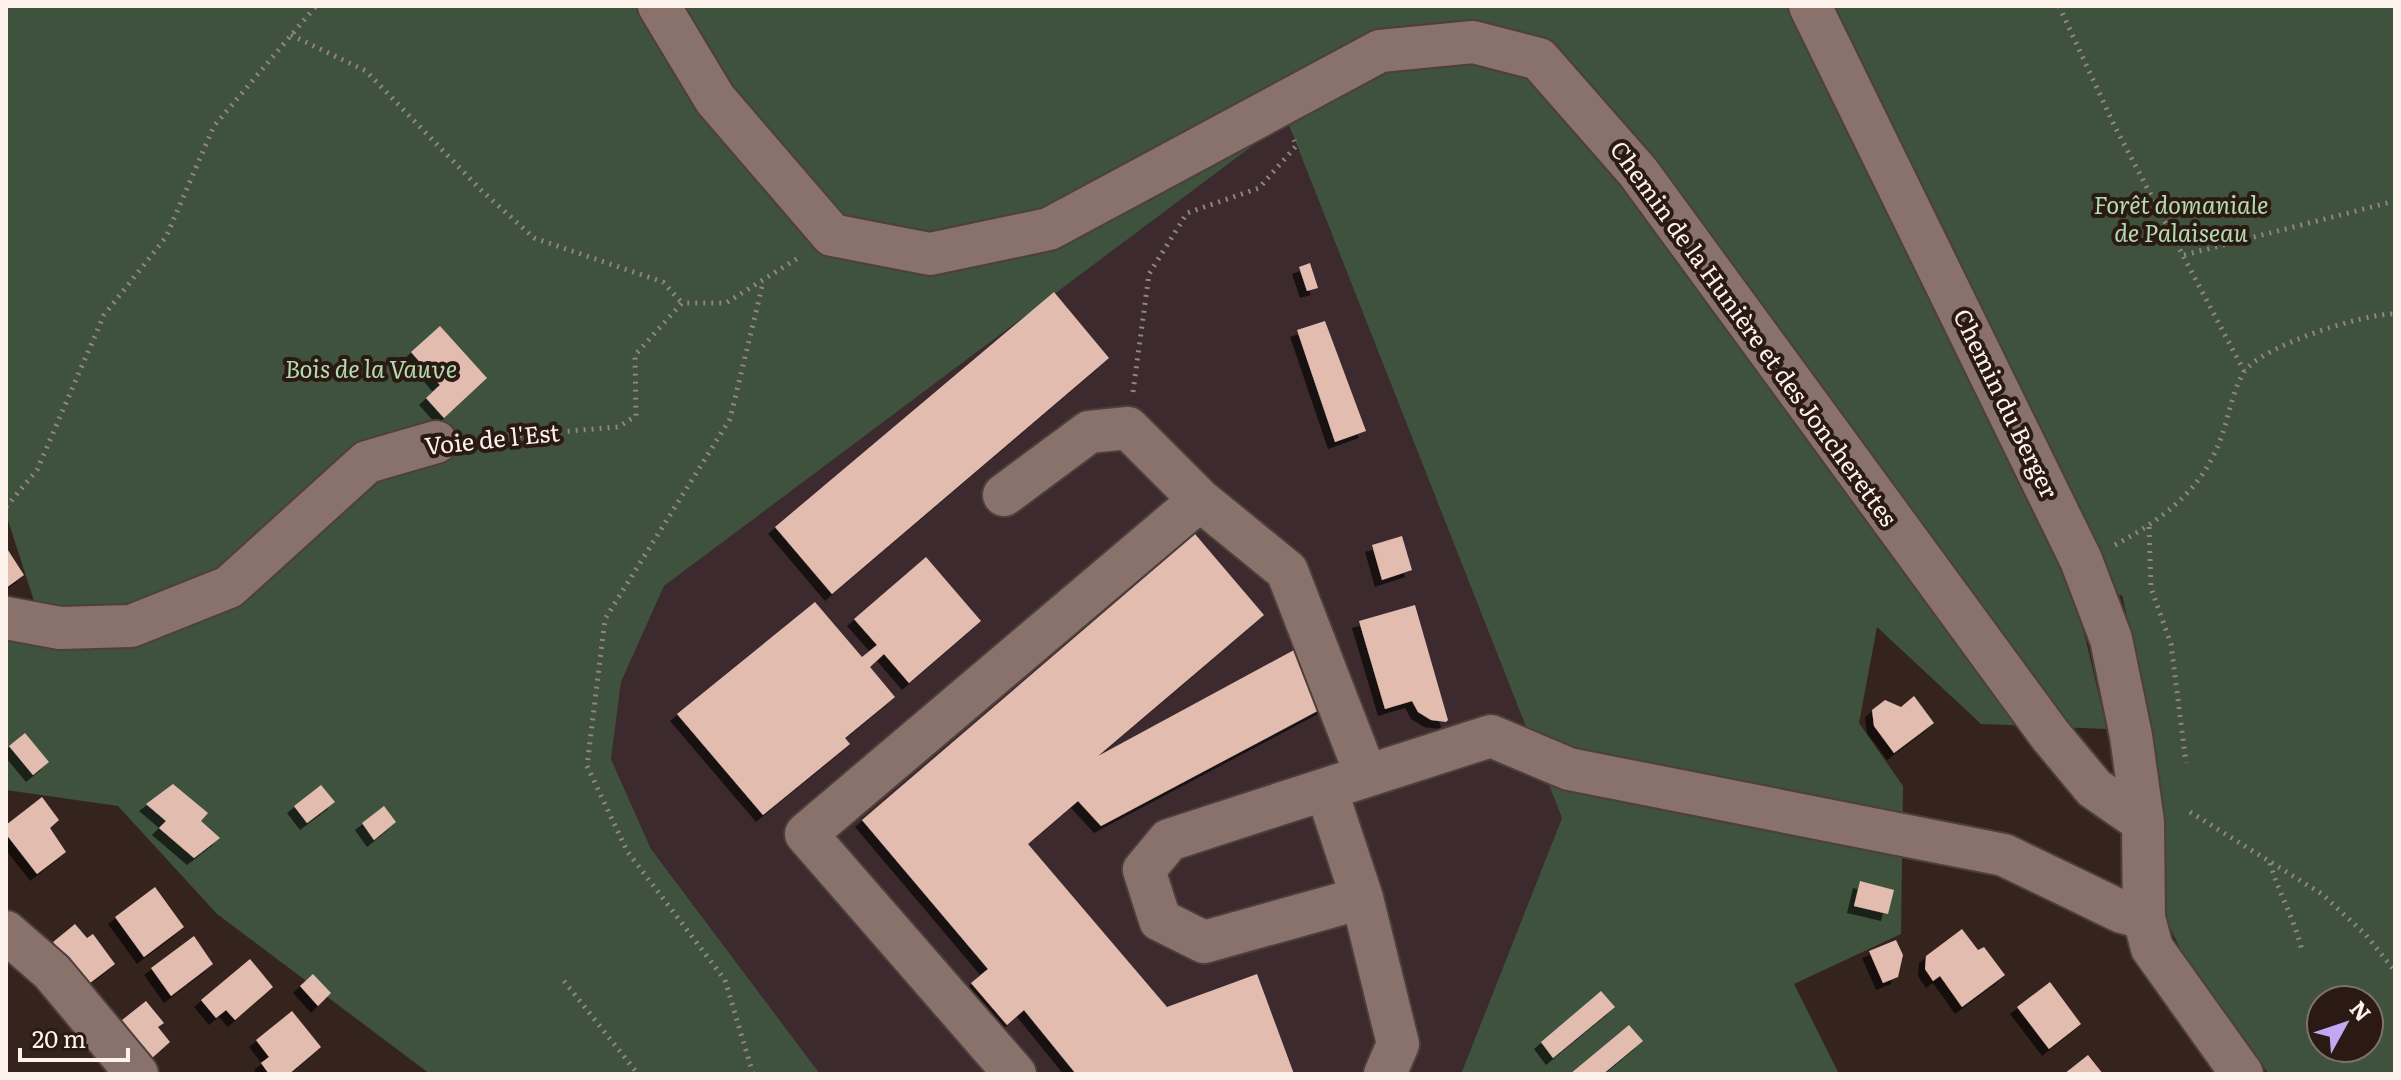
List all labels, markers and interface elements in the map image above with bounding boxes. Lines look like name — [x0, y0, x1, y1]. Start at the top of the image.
street label: Chemin de la Hunière et des Joncherettes — [1603, 132, 1907, 533]
park label: Forêt domaniale de Palaiseau — [2093, 186, 2269, 249]
street label: Chemin du Berger — [1946, 302, 2069, 504]
park label: Bois de la Vauve — [285, 350, 457, 385]
street label: Voie de l'Est — [422, 413, 561, 462]
north arrow — [2305, 984, 2385, 1064]
text: N — [2343, 993, 2380, 1028]
scale bar — [20, 1012, 128, 1062]
text: 20 m — [32, 1020, 86, 1055]

